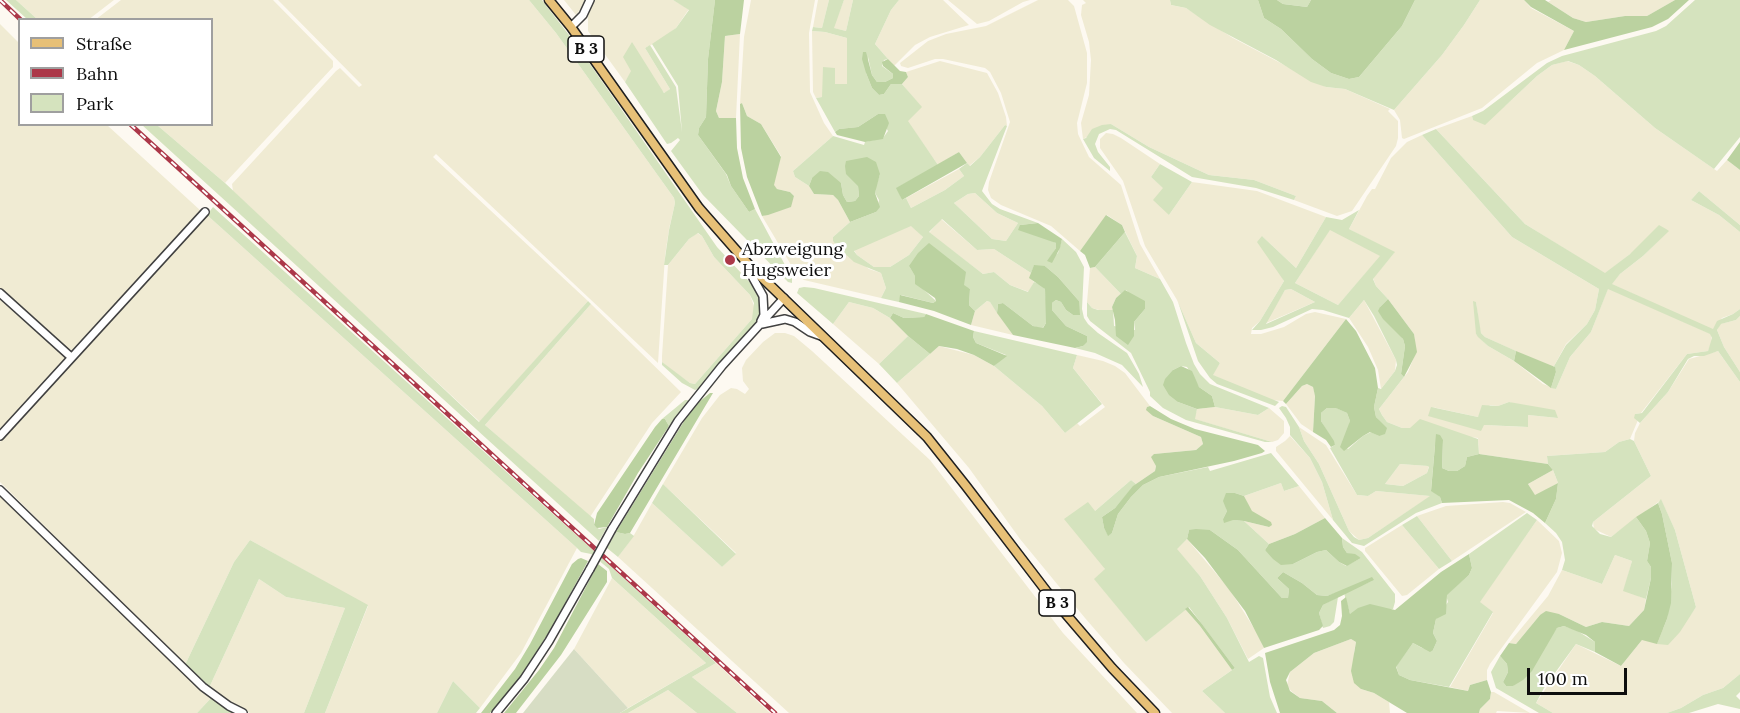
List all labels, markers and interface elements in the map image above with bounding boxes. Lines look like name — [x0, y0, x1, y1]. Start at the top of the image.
legend — [18, 18, 213, 126]
text: Straße — [76, 32, 132, 55]
road number: B 3 — [568, 36, 604, 62]
text: Bahn — [76, 62, 118, 85]
text: Park — [76, 92, 113, 115]
place label: Abzweigung Hugsweier — [742, 239, 844, 282]
marker: Abzweigung Hugsweier — [723, 253, 737, 267]
road number: B 3 — [1039, 590, 1075, 616]
scale bar — [1530, 656, 1630, 694]
text: 100 m — [1538, 667, 1588, 690]

